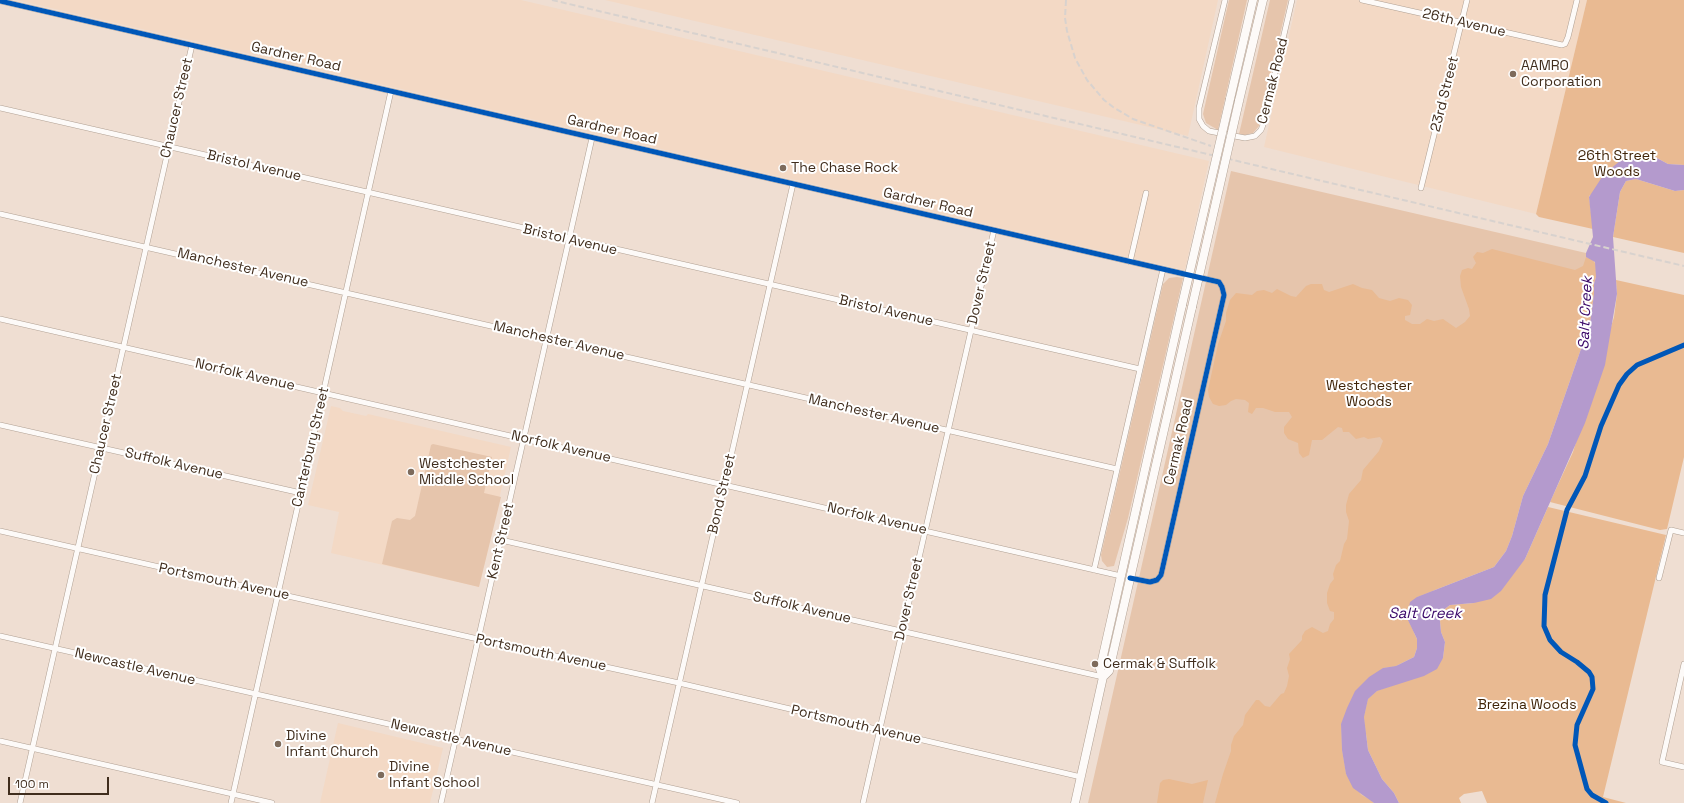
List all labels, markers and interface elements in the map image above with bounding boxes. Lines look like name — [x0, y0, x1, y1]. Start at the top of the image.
street label: 26th Avenue — [1421, 5, 1507, 41]
street label: Cermak Road — [1254, 36, 1292, 126]
street label: Gardner Road — [250, 39, 342, 75]
street label: 23rd Street — [1428, 54, 1462, 134]
street label: Chaucer Street — [157, 56, 197, 160]
place label: AAMRO Corporation — [1521, 58, 1601, 90]
marker: AAMRO Corporation — [1508, 69, 1518, 79]
street label: Gardner Road — [566, 112, 658, 148]
street label: Bristol Avenue — [205, 147, 303, 185]
park label: 26th Street Woods — [1578, 148, 1656, 180]
place label: The Chase Rock — [791, 160, 898, 176]
marker: The Chase Rock — [778, 163, 788, 173]
street label: Gardner Road — [882, 185, 974, 221]
street label: Bristol Avenue — [521, 221, 619, 259]
street label: Dover Street — [964, 240, 1000, 326]
street label: Manchester Avenue — [176, 245, 310, 291]
water label: Salt Creek — [1575, 276, 1597, 350]
street label: Bristol Avenue — [837, 292, 935, 330]
street label: Manchester Avenue — [492, 318, 626, 364]
street label: Norfolk Avenue — [194, 355, 296, 395]
street label: Chaucer Street — [86, 372, 126, 476]
park label: Westchester Woods — [1326, 378, 1412, 410]
street label: Canterbury Street — [289, 385, 333, 509]
street label: Manchester Avenue — [807, 391, 941, 437]
street label: Cermak Road — [1161, 397, 1197, 487]
street label: Norfolk Avenue — [510, 427, 612, 467]
street label: Suffolk Avenue — [123, 445, 225, 483]
street label: Bond Street — [705, 452, 739, 536]
place label: Westchester Middle School — [419, 456, 514, 488]
marker: Westchester Middle School — [406, 467, 416, 477]
street label: Norfolk Avenue — [826, 499, 928, 539]
street label: Kent Street — [484, 501, 518, 581]
street label: Dover Street — [891, 556, 927, 642]
street label: Portsmouth Avenue — [157, 560, 291, 604]
street label: Suffolk Avenue — [751, 589, 853, 627]
water label: Salt Creek — [1388, 605, 1462, 623]
street label: Portsmouth Avenue — [474, 631, 608, 675]
street label: Newcastle Avenue — [73, 645, 197, 689]
place label: Cermak & Suffolk — [1103, 656, 1216, 672]
marker: Cermak & Suffolk — [1090, 659, 1100, 669]
park label: Brezina Woods — [1477, 697, 1577, 713]
street label: Portsmouth Avenue — [789, 702, 923, 748]
street label: Newcastle Avenue — [389, 716, 513, 760]
place label: Divine Infant Church — [286, 728, 378, 760]
marker: Divine Infant Church — [273, 739, 283, 749]
place label: Divine Infant School — [389, 759, 480, 792]
scale bar — [10, 769, 111, 795]
marker: Divine Infant School — [376, 770, 386, 780]
text: 100 m — [15, 776, 49, 792]

